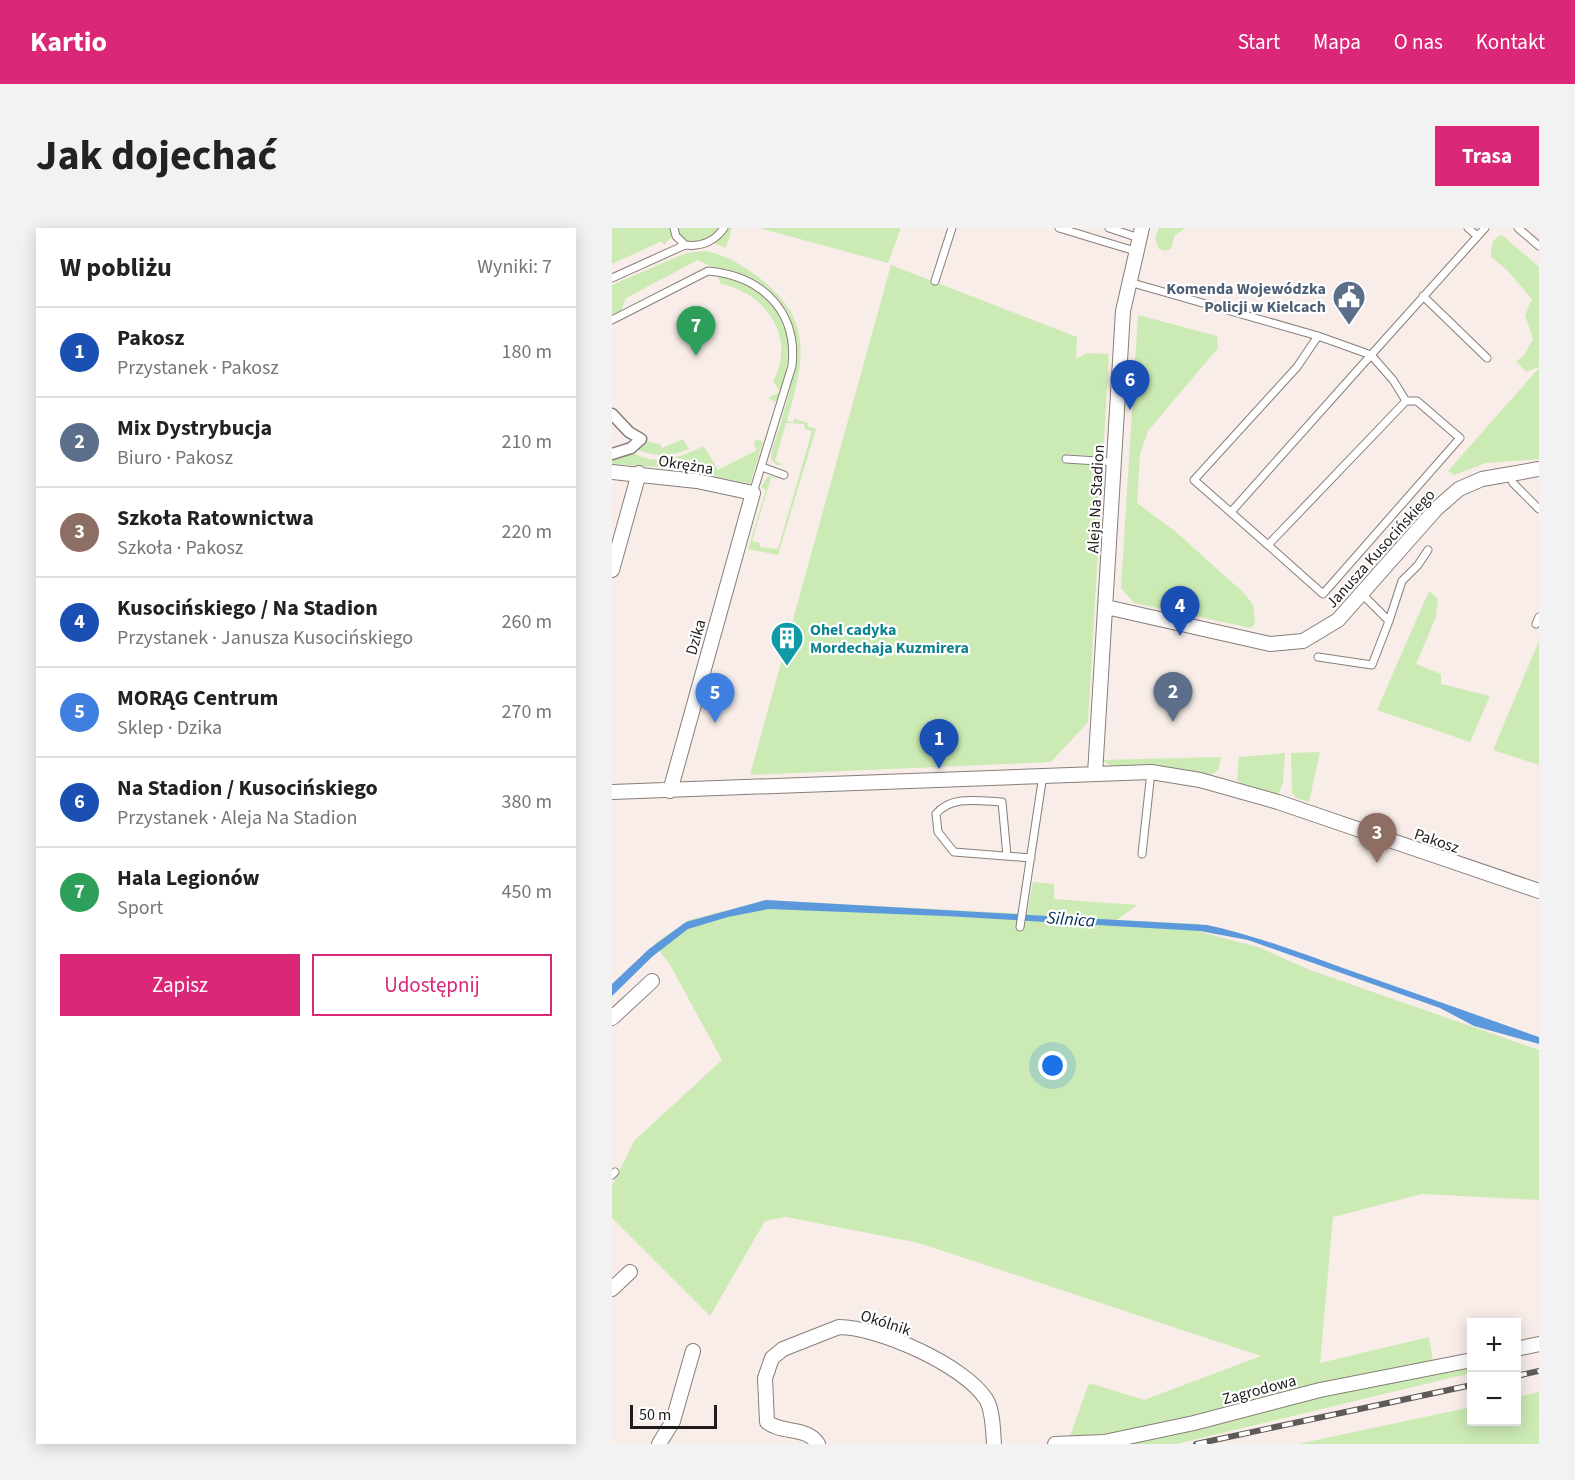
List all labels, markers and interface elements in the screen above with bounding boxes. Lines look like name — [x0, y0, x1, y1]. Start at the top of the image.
text: Kartio — [30, 22, 107, 62]
text: Start — [1238, 27, 1280, 57]
text: Mapa — [1313, 27, 1361, 57]
text: O nas — [1394, 27, 1443, 57]
text: Kontakt — [1476, 27, 1545, 57]
text: Jak dojechać — [36, 126, 277, 186]
button: Trasa — [1435, 126, 1539, 186]
text: W pobliżu — [60, 249, 172, 286]
text: Wyniki: 7 — [477, 253, 552, 281]
place label: Komenda Wojewódzka Policji w Kielcach — [1166, 278, 1326, 318]
public building icon: Komenda Wojewódzka Policji w Kielcach — [1331, 279, 1367, 326]
pin: 7 — [676, 306, 716, 356]
text: Pakosz — [117, 322, 184, 354]
text: 1 — [74, 338, 85, 366]
text: 180 m — [502, 338, 552, 366]
text: Przystanek · Pakosz — [117, 354, 279, 382]
pin: 6 — [1110, 360, 1150, 410]
text: Mix Dystrybucja — [117, 412, 272, 444]
text: 2 — [74, 428, 85, 456]
text: 210 m — [502, 428, 552, 456]
text: Biuro · Pakosz — [117, 444, 233, 472]
street label: Aleja Na Stadion — [1082, 444, 1110, 554]
street label: Okrężna — [657, 450, 715, 480]
street label: Janusza Kusocińskiego — [1321, 484, 1440, 613]
text: Szkoła Ratownictwa — [117, 502, 314, 534]
text: 3 — [74, 518, 85, 546]
text: 220 m — [502, 518, 552, 546]
text: Szkoła · Pakosz — [117, 534, 243, 562]
pin: 4 — [1160, 586, 1200, 636]
text: Kusocińskiego / Na Stadion — [117, 592, 378, 624]
text: 4 — [74, 608, 85, 636]
text: 260 m — [502, 608, 552, 636]
street label: Dzika — [680, 617, 712, 658]
place label: Ohel cadyka Mordechaja Kuzmirera — [810, 619, 969, 659]
building icon: Ohel cadyka Mordechaja Kuzmirera — [769, 620, 805, 667]
text: Przystanek · Janusza Kusocińskiego — [117, 624, 413, 652]
pin: 2 — [1154, 672, 1192, 722]
pin: 5 — [696, 674, 734, 723]
text: MORĄG Centrum — [117, 682, 278, 714]
text: 5 — [74, 698, 85, 726]
text: 270 m — [502, 698, 552, 726]
text: Sklep · Dzika — [117, 714, 222, 742]
pin: 1 — [920, 720, 958, 769]
text: Na Stadion / Kusocińskiego — [117, 772, 378, 804]
text: 6 — [74, 788, 85, 816]
text: 380 m — [502, 788, 552, 816]
text: Przystanek · Aleja Na Stadion — [117, 804, 357, 832]
pin: 3 — [1358, 814, 1396, 863]
street label: Pakosz — [1411, 823, 1462, 859]
text: Hala Legionów — [117, 862, 260, 894]
text: 7 — [74, 878, 85, 906]
text: 450 m — [502, 878, 552, 906]
text: Sport — [117, 894, 163, 922]
water label: Silnica — [1046, 905, 1097, 934]
button: Zapisz — [60, 954, 300, 1016]
button: Udostępnij — [312, 954, 552, 1016]
your location — [1038, 1051, 1067, 1080]
street label: Okólnik — [858, 1305, 914, 1341]
map controls — [1467, 1318, 1521, 1426]
button: + — [1467, 1318, 1521, 1372]
street label: Zagrodowa — [1220, 1370, 1299, 1410]
button: − — [1467, 1372, 1521, 1426]
scale bar — [630, 1402, 717, 1430]
text: 50 m — [639, 1404, 671, 1426]

